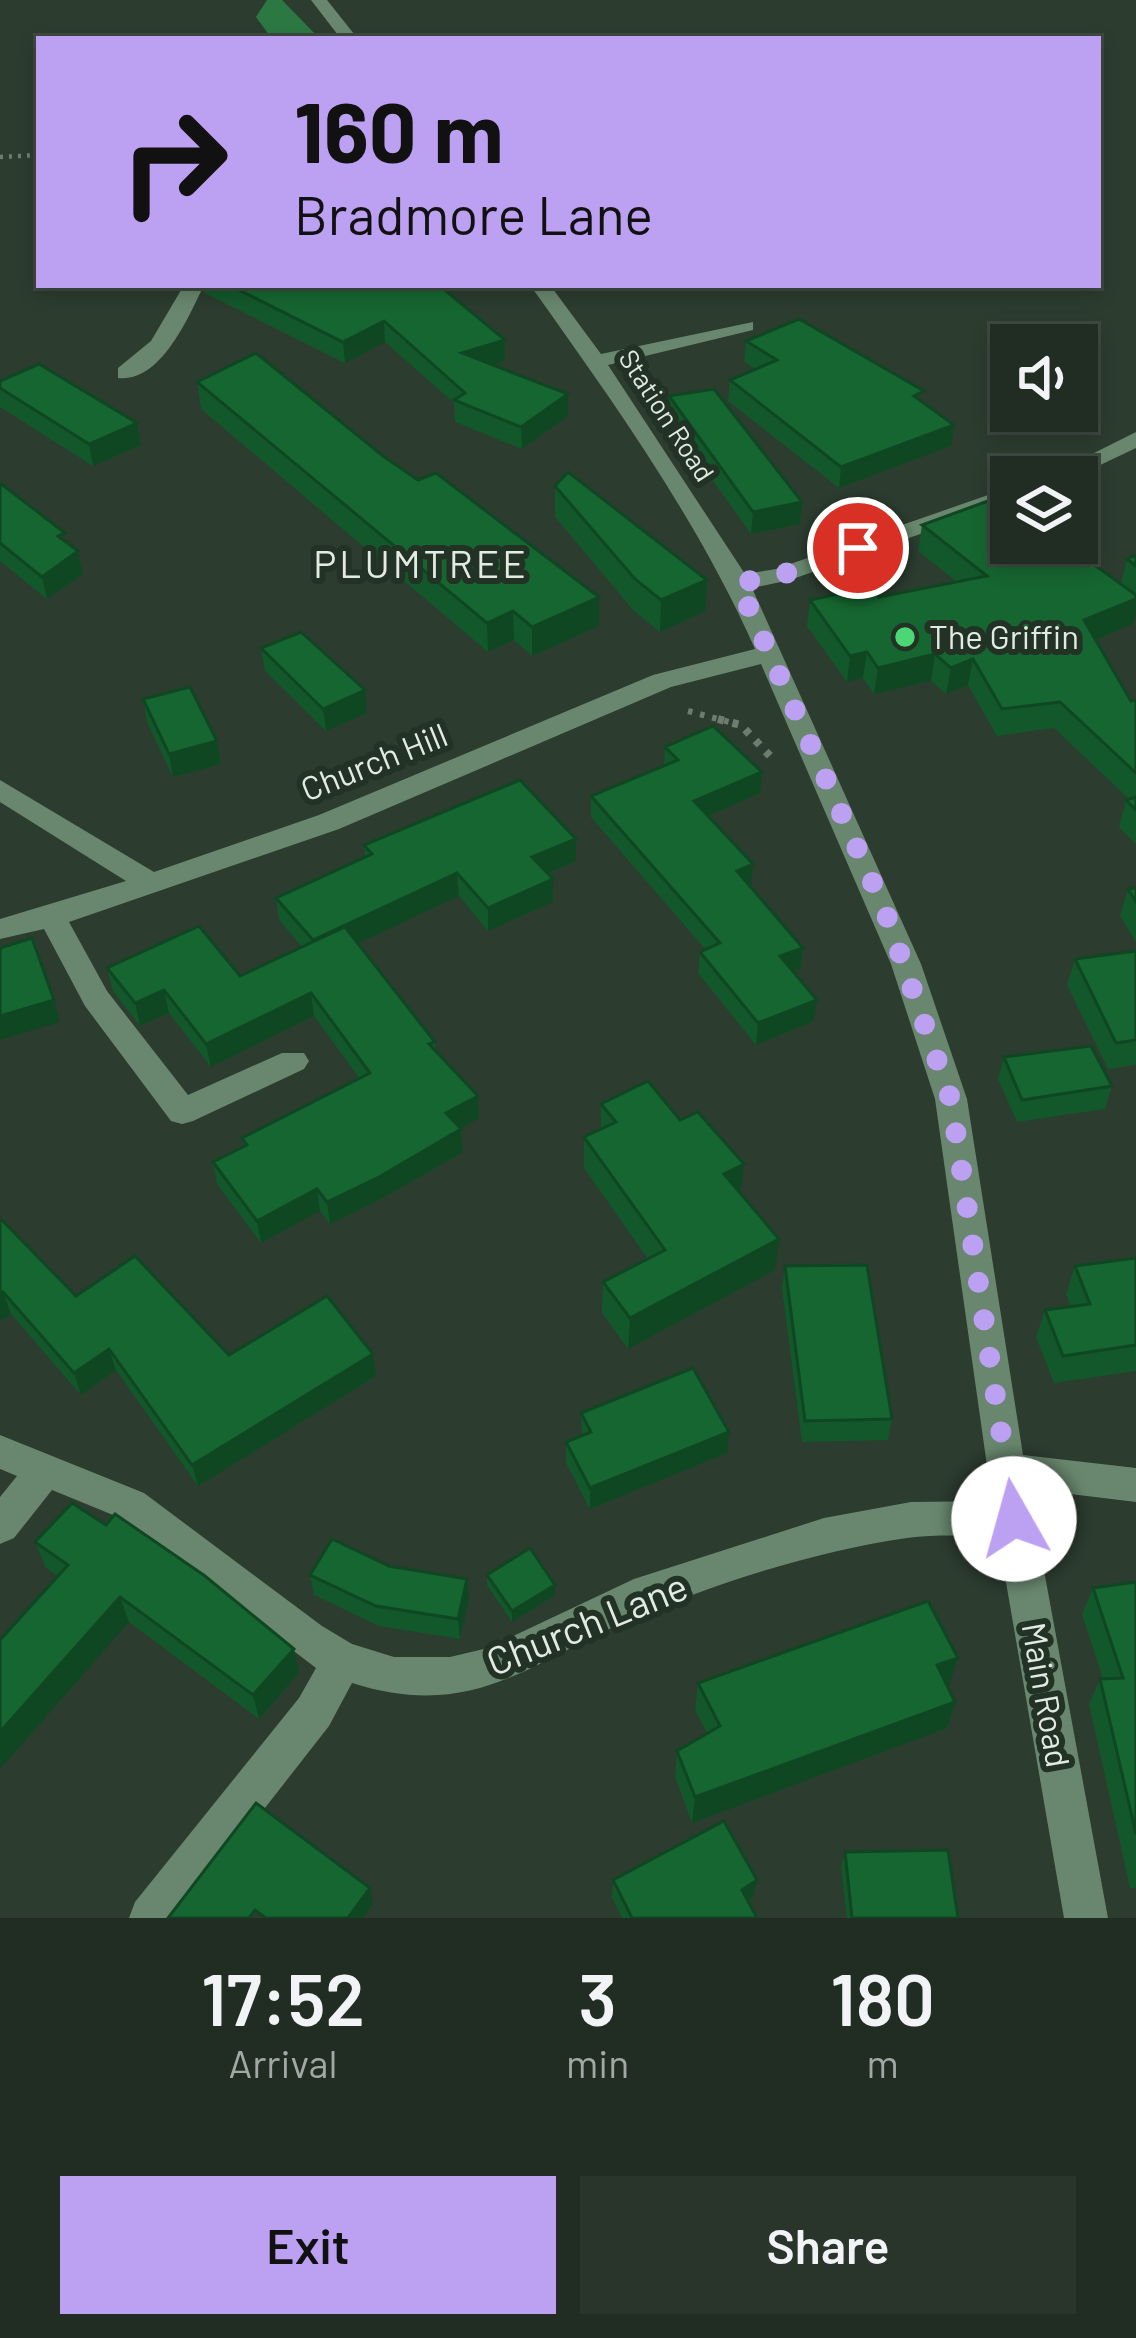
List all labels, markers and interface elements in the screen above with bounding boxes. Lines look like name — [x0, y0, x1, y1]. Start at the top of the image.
text: 160 m — [294, 79, 504, 180]
icon: right — [96, 84, 252, 240]
text: Bradmore Lane — [294, 181, 653, 246]
map controls — [990, 324, 1098, 564]
button: sound — [990, 324, 1098, 432]
street label: Station Road — [613, 343, 722, 487]
button: layers — [990, 456, 1098, 564]
pin — [807, 497, 909, 599]
icon: arrive — [825, 515, 891, 581]
district label: PLUMTREE — [313, 539, 529, 586]
place label: The Griffin — [929, 616, 1079, 656]
marker: The Griffin — [892, 624, 918, 650]
street label: Church Hill — [295, 714, 453, 808]
position arrow — [951, 1456, 1077, 1582]
street label: Church Lane — [479, 1561, 694, 1684]
street label: Main Road — [1015, 1619, 1079, 1770]
text: 17:52 — [201, 1954, 365, 2040]
text: 3 — [578, 1954, 617, 2040]
text: 180 — [830, 1954, 935, 2040]
text: Arrival — [228, 2039, 338, 2086]
text: min — [566, 2039, 629, 2086]
text: m — [866, 2039, 899, 2086]
button: Exit — [60, 2176, 556, 2314]
button: Share — [580, 2176, 1076, 2314]

